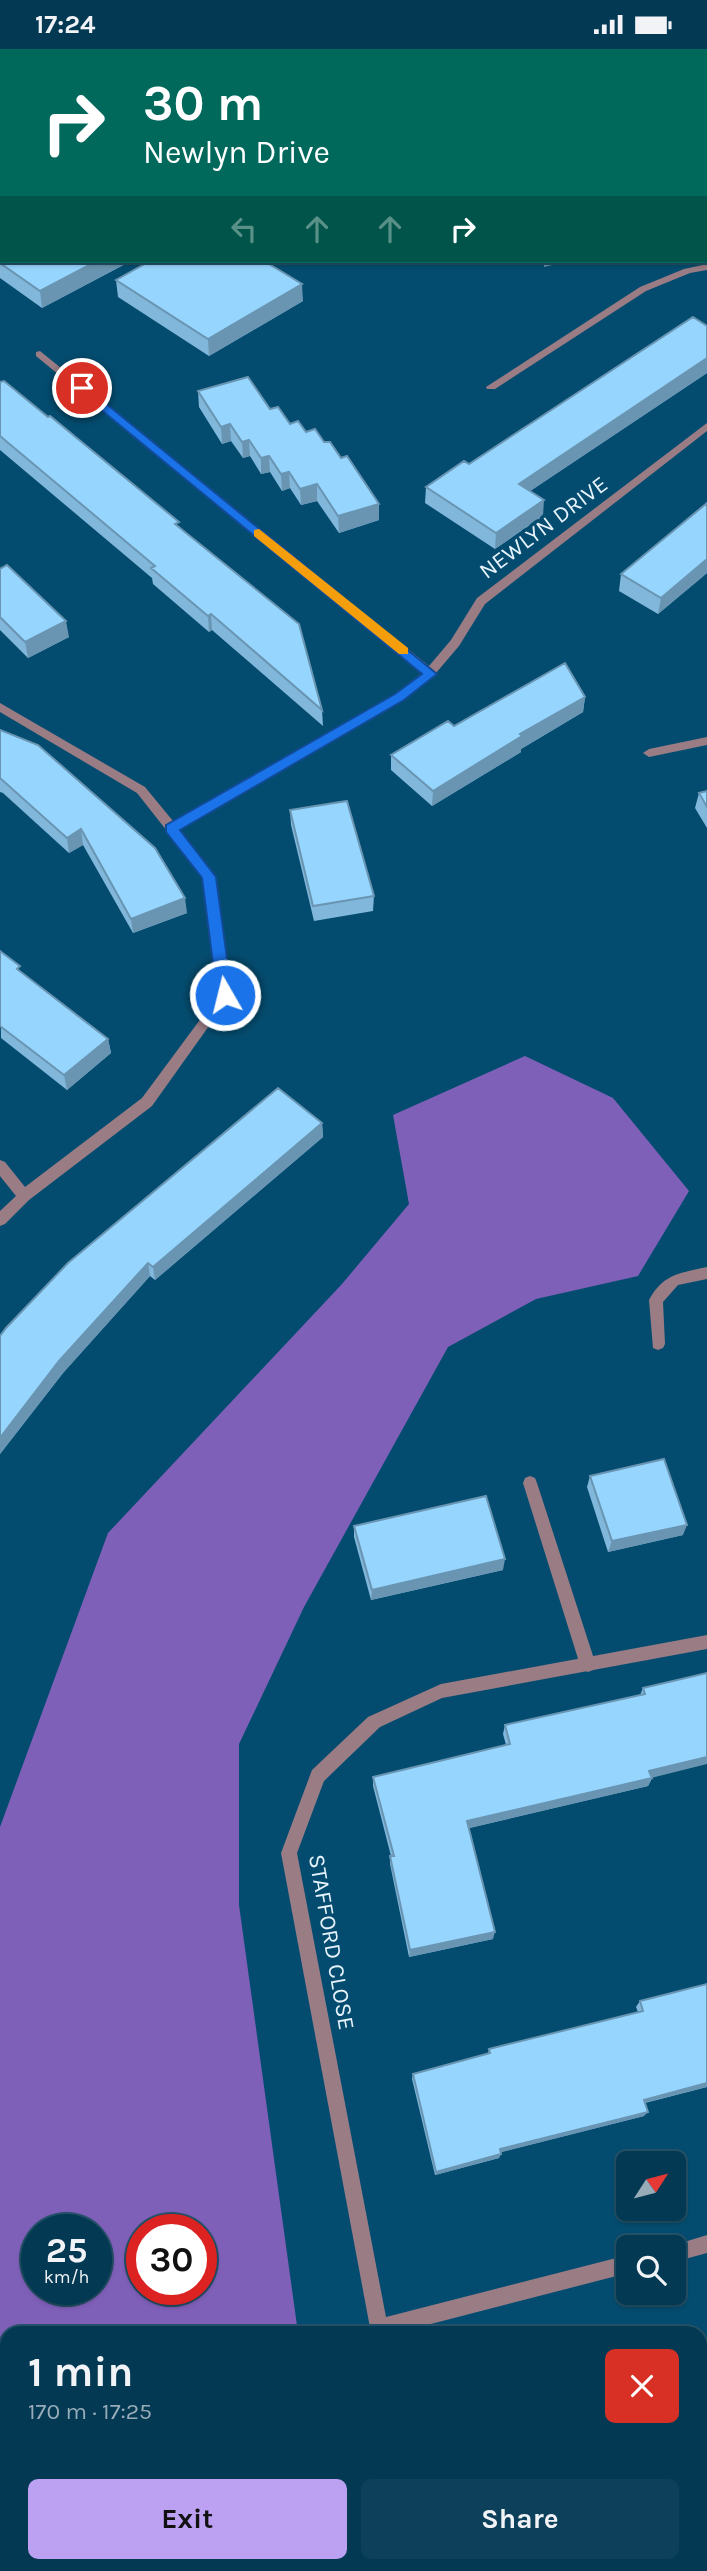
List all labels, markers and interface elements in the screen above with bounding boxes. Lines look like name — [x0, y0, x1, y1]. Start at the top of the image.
text: 17:24 — [35, 9, 95, 40]
text: 30 m — [143, 75, 263, 132]
icon: right — [28, 77, 119, 168]
text: Newlyn Drive — [143, 134, 330, 171]
icon: left — [225, 210, 263, 248]
icon: ahead — [298, 210, 336, 248]
icon: ahead — [371, 210, 409, 248]
icon: right — [444, 210, 482, 248]
pin — [52, 358, 112, 418]
icon: arrive — [63, 369, 101, 407]
street label: NEWLYN DRIVE — [474, 470, 613, 584]
position arrow — [188, 958, 262, 1032]
street label: STAFFORD CLOSE — [303, 1852, 360, 2032]
north arrow — [616, 2151, 686, 2221]
map controls — [616, 2151, 686, 2305]
speed limit sign: 30 — [126, 2214, 217, 2305]
text: 25 — [46, 2230, 87, 2271]
button: search — [616, 2235, 686, 2305]
text: km/h — [44, 2266, 89, 2288]
text: 1 min — [28, 2347, 133, 2397]
button: close — [605, 2349, 679, 2423]
text: 170 m · 17:25 — [28, 2398, 152, 2425]
button: Exit — [28, 2479, 347, 2559]
button: Share — [361, 2479, 679, 2559]

